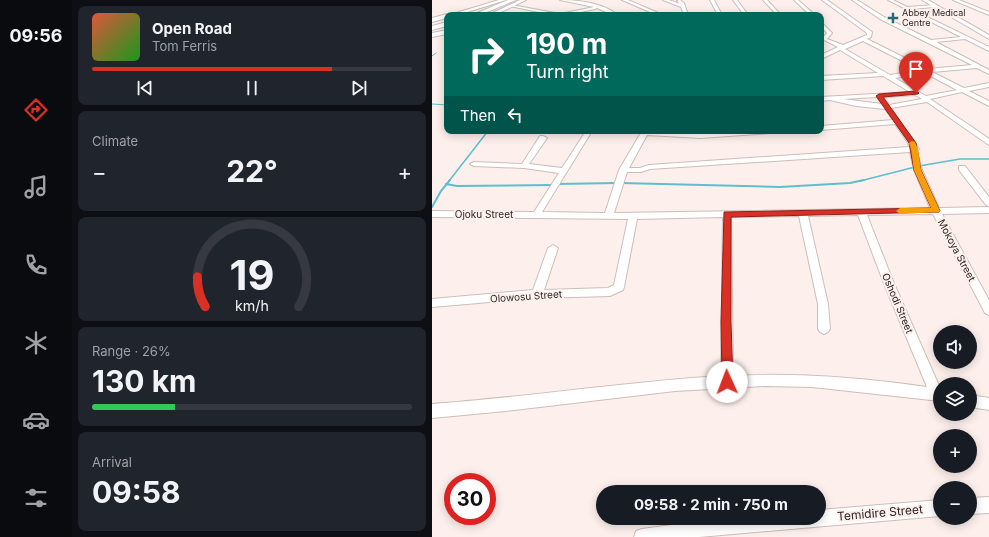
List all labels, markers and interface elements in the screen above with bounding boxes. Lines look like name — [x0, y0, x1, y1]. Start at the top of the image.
place label: Abbey Medical Centre — [902, 7, 965, 28]
marker: Abbey Medical Centre — [887, 12, 899, 24]
text: Open Road — [152, 19, 232, 38]
text: 09:56 — [9, 25, 63, 46]
text: 190 m — [526, 27, 607, 61]
icon: right — [460, 28, 512, 80]
text: Tom Ferris — [152, 38, 217, 54]
pin — [899, 52, 933, 93]
icon: arrive — [905, 58, 927, 80]
text: Turn right — [526, 61, 609, 82]
icon: previous — [134, 77, 156, 99]
icon: pause — [241, 77, 263, 99]
icon: next — [348, 77, 370, 99]
icon: directions — [22, 96, 50, 124]
icon: left — [504, 104, 526, 126]
text: Then — [460, 106, 496, 125]
text: Climate — [92, 133, 138, 149]
text: 22° — [226, 153, 278, 189]
text: − — [92, 159, 107, 185]
text: + — [397, 159, 412, 185]
icon: music — [22, 173, 50, 201]
street label: Ojoku Street — [455, 208, 514, 220]
street label: Mokoya Street — [936, 217, 979, 284]
text: 19 — [230, 249, 274, 299]
icon: phone — [22, 251, 50, 279]
street label: Oshodi Street — [880, 271, 916, 336]
street label: Olowosu Street — [490, 287, 563, 305]
text: km/h — [235, 296, 269, 313]
map controls — [933, 325, 977, 525]
button: sound — [933, 325, 977, 369]
icon: climate — [22, 329, 50, 357]
text: Range · 26% — [92, 343, 171, 359]
position arrow — [706, 361, 748, 403]
text: 130 km — [92, 363, 196, 399]
button: layers — [933, 377, 977, 421]
icon: car — [22, 406, 50, 434]
button: + — [933, 429, 977, 473]
text: Arrival — [92, 454, 132, 470]
speed limit sign: 30 — [444, 473, 496, 525]
text: 09:58 — [92, 474, 180, 510]
button: − — [933, 481, 977, 525]
icon: filters — [22, 484, 50, 512]
text: 09:58 · 2 min · 750 m — [634, 495, 788, 514]
street label: Temidire Street — [836, 501, 924, 524]

